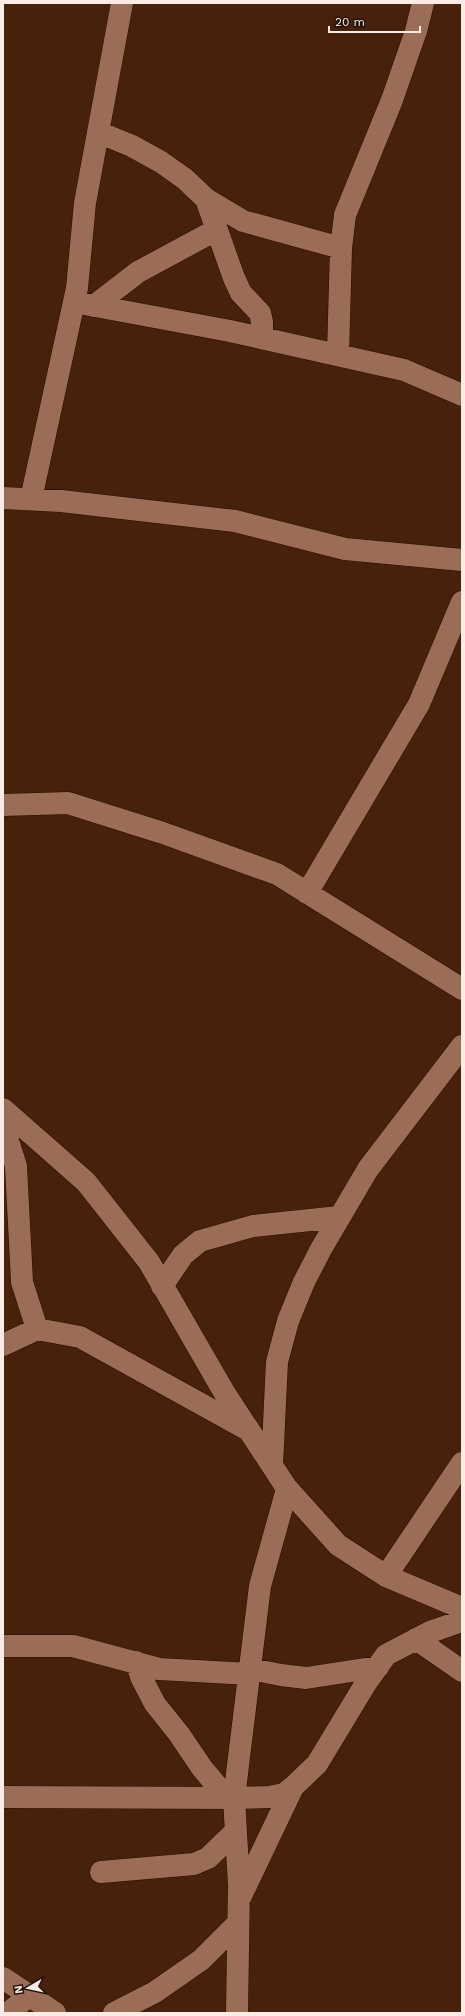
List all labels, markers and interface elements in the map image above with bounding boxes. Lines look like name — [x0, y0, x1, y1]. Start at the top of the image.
scale bar — [329, 8, 420, 34]
text: 20 m — [335, 15, 365, 29]
north arrow — [8, 1968, 48, 2008]
text: N — [12, 1984, 26, 1995]

